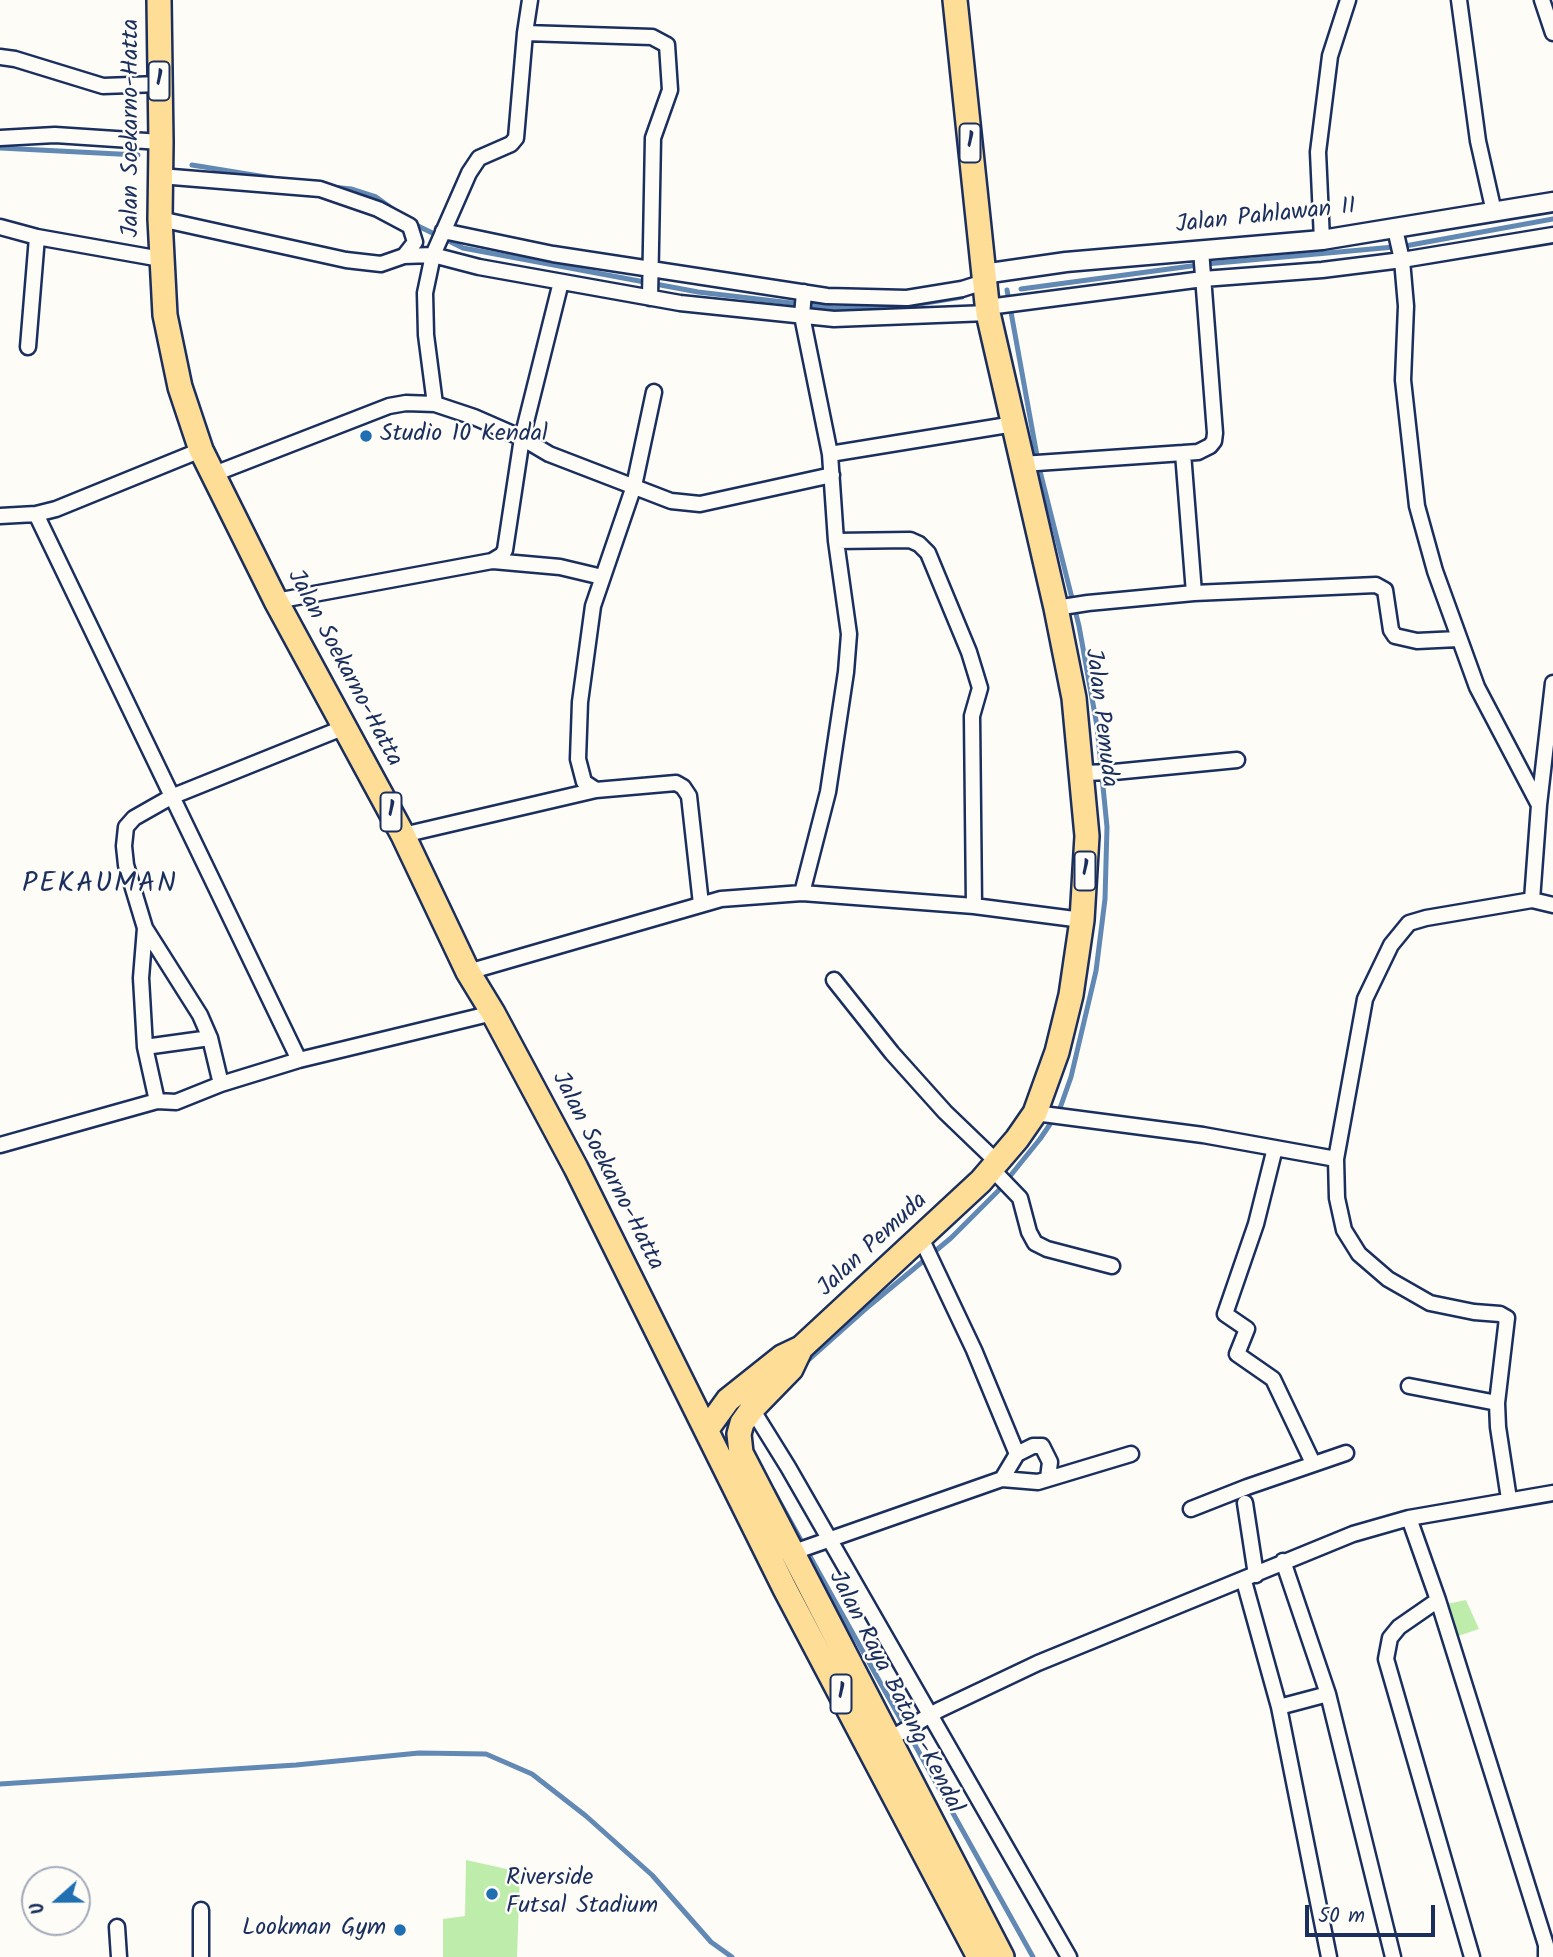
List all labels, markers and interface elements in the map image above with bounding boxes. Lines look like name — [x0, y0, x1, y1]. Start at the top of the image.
street label: Jalan Soekarno-Hatta — [119, 19, 147, 237]
road number: 1 — [148, 61, 170, 100]
road number: 1 — [960, 124, 981, 162]
street label: Jalan Pahlawan II — [1174, 194, 1358, 242]
place label: Studio 10 Kendal — [380, 422, 548, 450]
marker: Studio 10 Kendal — [358, 428, 374, 444]
street label: Jalan Soekarno-Hatta — [279, 566, 407, 772]
street label: Jalan Pemuda — [1076, 647, 1122, 789]
road number: 1 — [380, 792, 402, 832]
road number: 1 — [1074, 852, 1096, 890]
district label: PEKAUMAN — [23, 869, 177, 903]
street label: Jalan Soekarno-Hatta — [544, 1068, 668, 1276]
street label: Jalan Pemuda — [813, 1188, 935, 1304]
street label: Jalan Raya Batang-Kendal — [820, 1567, 968, 1819]
road number: 1 — [830, 1674, 852, 1714]
north arrow — [21, 1866, 91, 1936]
place label: Riverside Futsal Stadium — [506, 1866, 658, 1922]
marker: Riverside Futsal Stadium — [484, 1886, 500, 1902]
scale bar — [1308, 1890, 1438, 1934]
text: U — [22, 1897, 54, 1918]
text: 50 m — [1318, 1900, 1365, 1933]
place label: Lookman Gym — [242, 1916, 386, 1944]
marker: Lookman Gym — [392, 1922, 408, 1938]

